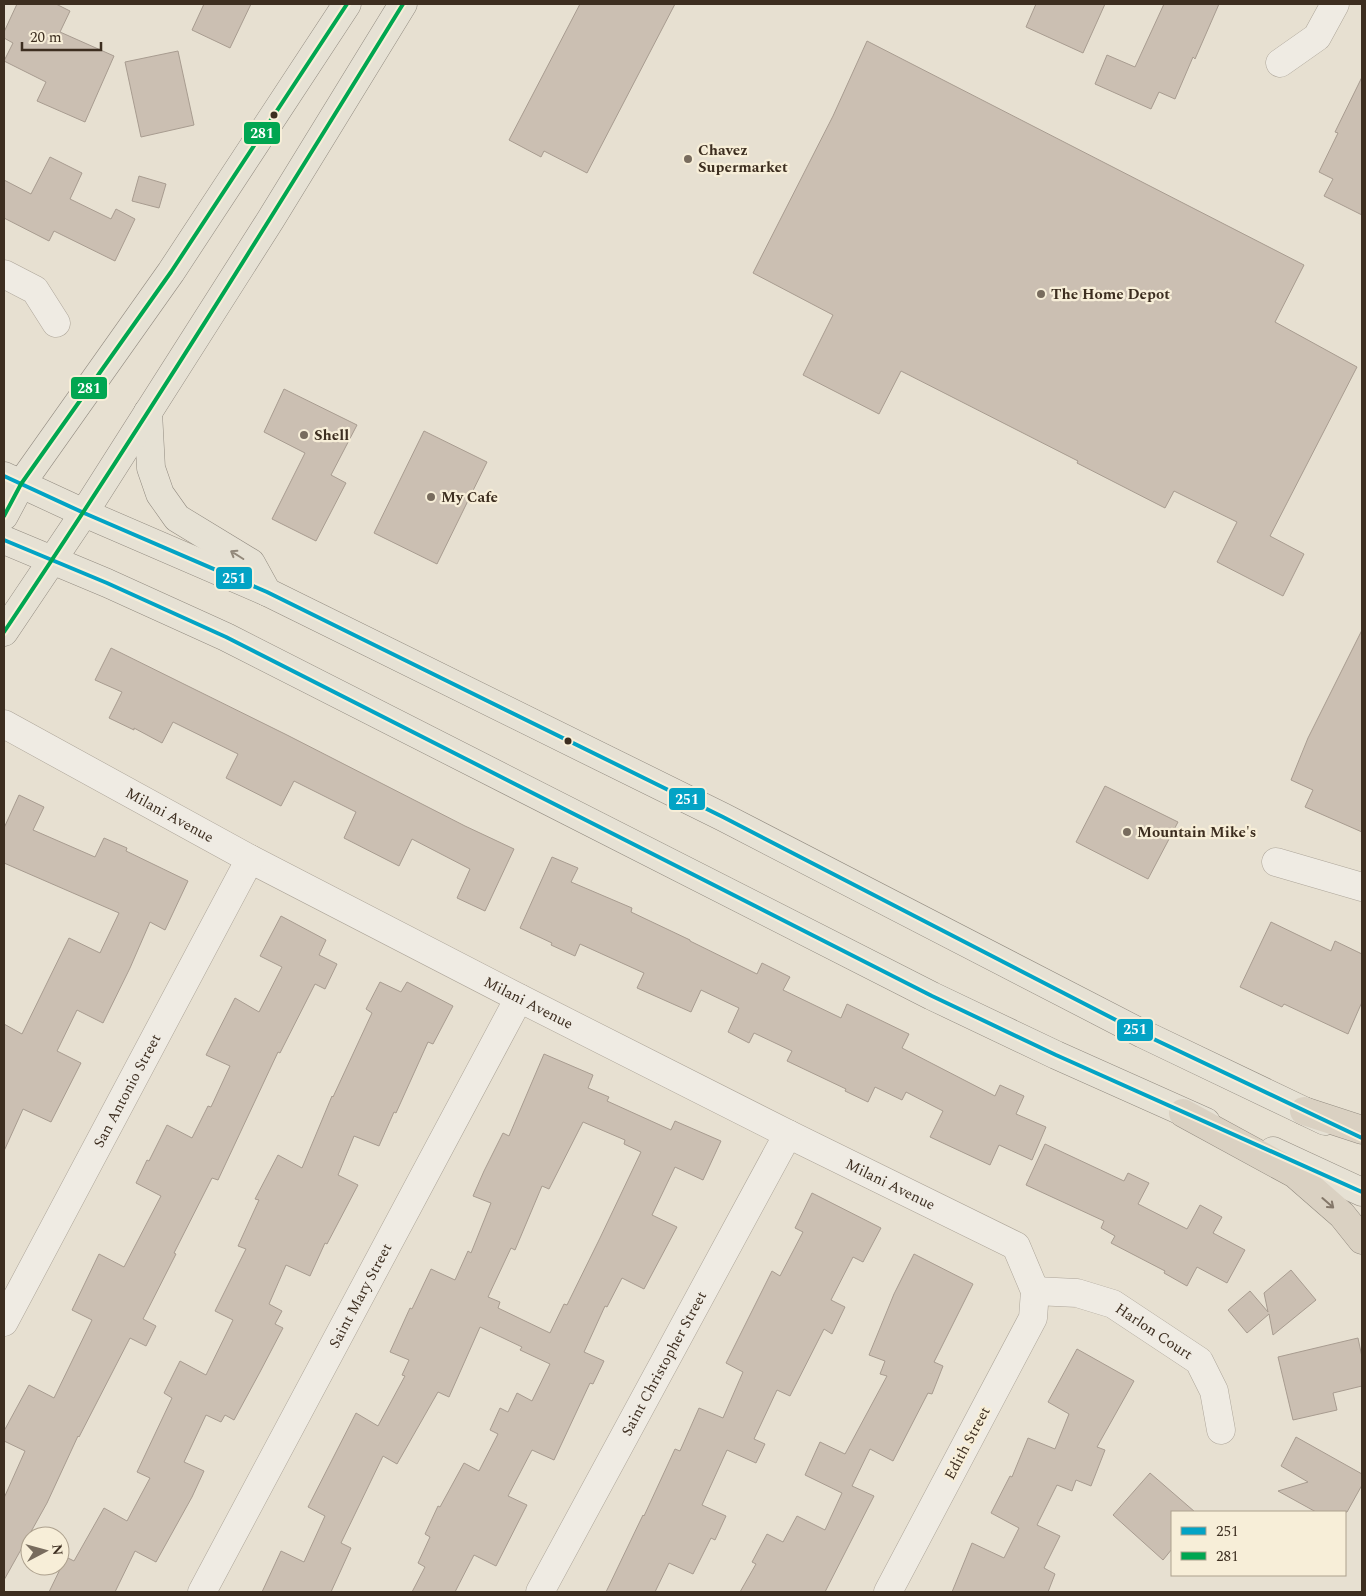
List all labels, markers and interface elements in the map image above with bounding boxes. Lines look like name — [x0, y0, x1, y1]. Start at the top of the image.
scale bar — [22, 20, 101, 52]
text: 20 m — [30, 26, 62, 49]
unlabelled marker — [269, 110, 279, 120]
line badge: 281 — [243, 121, 281, 145]
text: 281 — [250, 123, 274, 144]
place label: Chavez Supermarket — [698, 139, 788, 179]
marker: Chavez Supermarket — [682, 153, 694, 165]
place label: The Home Depot — [1051, 283, 1170, 306]
marker: The Home Depot — [1035, 288, 1047, 300]
line badge: 281 — [70, 376, 108, 400]
text: 281 — [77, 378, 101, 399]
place label: Shell — [314, 424, 349, 447]
marker: Shell — [298, 429, 310, 441]
place label: My Cafe — [441, 486, 498, 509]
marker: My Cafe — [425, 491, 437, 503]
one-way arrow — [231, 549, 245, 559]
line badge: 251 — [215, 566, 253, 590]
text: 251 — [222, 568, 246, 589]
unlabelled marker — [563, 736, 573, 746]
street label: Milani Avenue — [121, 782, 218, 849]
line badge: 251 — [668, 787, 706, 811]
text: 251 — [675, 789, 699, 810]
place label: Mountain Mike's — [1137, 821, 1256, 844]
marker: Mountain Mike's — [1121, 826, 1133, 838]
street label: Milani Avenue — [480, 971, 577, 1035]
line badge: 251 — [1116, 1018, 1154, 1042]
text: 251 — [1123, 1019, 1147, 1040]
street label: San Antonio Street — [88, 1030, 167, 1152]
street label: Milani Avenue — [841, 1153, 939, 1217]
one-way arrow — [1321, 1197, 1334, 1209]
street label: Saint Mary Street — [323, 1239, 398, 1352]
street label: Saint Christopher Street — [616, 1287, 713, 1440]
street label: Harlon Court — [1110, 1297, 1197, 1366]
street label: Edith Street — [939, 1403, 996, 1484]
legend — [1171, 1511, 1346, 1576]
text: 251 — [1216, 1520, 1239, 1543]
north arrow — [20, 1526, 70, 1576]
text: N — [46, 1543, 68, 1556]
text: 281 — [1216, 1545, 1239, 1568]

